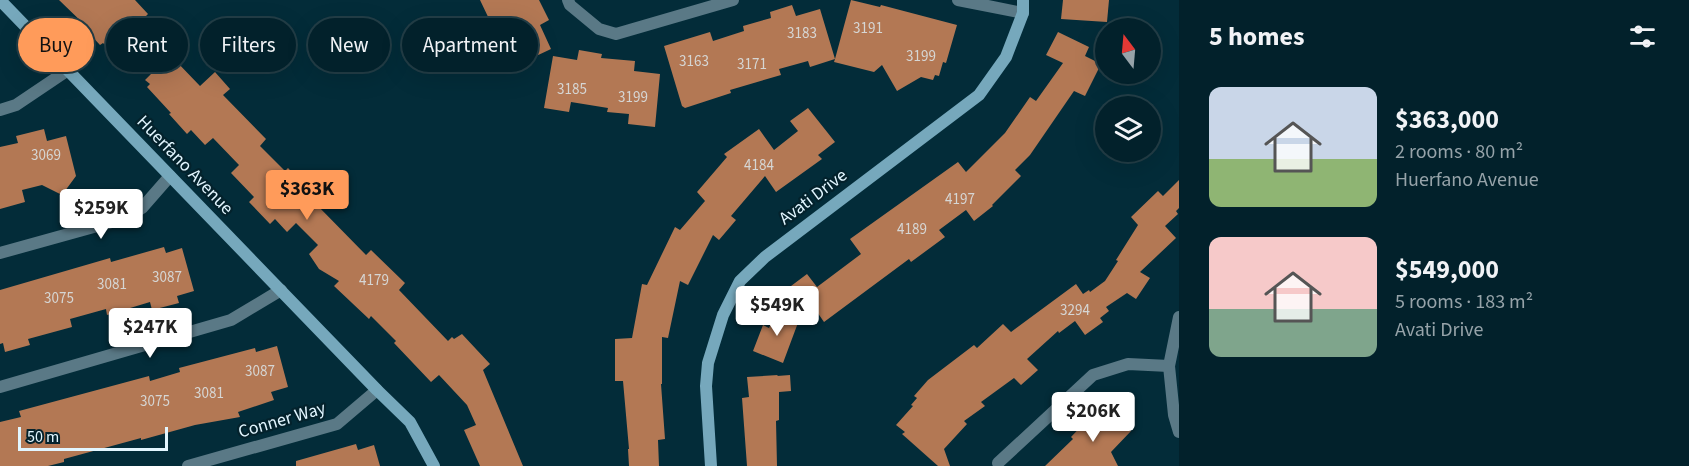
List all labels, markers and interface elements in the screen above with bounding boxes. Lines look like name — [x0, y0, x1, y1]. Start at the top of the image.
chip: Buy — [18, 18, 94, 72]
chip: Rent — [106, 18, 188, 72]
chip: Filters — [200, 18, 296, 72]
chip: New — [308, 18, 390, 72]
chip: Apartment — [402, 18, 538, 72]
house number: 3191 — [853, 18, 883, 39]
north arrow — [1095, 18, 1161, 84]
map controls — [1095, 18, 1161, 162]
text: 5 homes — [1209, 18, 1304, 55]
icon: filters — [1626, 20, 1659, 53]
house number: 3183 — [787, 23, 817, 44]
house number: 3199 — [906, 46, 936, 67]
house number: 3163 — [679, 51, 709, 72]
house number: 3171 — [737, 54, 767, 75]
house number: 3185 — [557, 79, 587, 100]
house number: 3199 — [618, 87, 648, 108]
button: layers — [1095, 96, 1161, 162]
text: $363,000 — [1395, 101, 1499, 138]
street label: Huerfano Avenue — [131, 110, 239, 220]
icon: home — [1257, 111, 1329, 183]
text: 2 rooms · 80 m² — [1395, 138, 1523, 166]
house number: 3069 — [31, 145, 61, 166]
house number: 4184 — [744, 155, 774, 176]
street label: Avati Drive — [774, 163, 852, 231]
text: Huerfano Avenue — [1395, 166, 1539, 194]
pin: $363K — [265, 170, 349, 221]
text: $363K — [280, 175, 334, 203]
pin: $259K — [59, 189, 143, 240]
house number: 4197 — [945, 189, 975, 210]
text: $259K — [74, 194, 128, 222]
house number: 4189 — [897, 219, 927, 240]
text: $549,000 — [1395, 251, 1499, 288]
icon: home — [1257, 261, 1329, 333]
house number: 3087 — [152, 267, 182, 288]
house number: 4179 — [359, 270, 389, 291]
house number: 3081 — [97, 274, 127, 295]
pin: $549K — [735, 286, 819, 337]
house number: 3075 — [44, 288, 74, 309]
text: 5 rooms · 183 m² — [1395, 288, 1533, 316]
text: $549K — [750, 291, 804, 319]
house number: 3294 — [1060, 300, 1090, 321]
pin: $247K — [108, 308, 192, 359]
text: $247K — [123, 313, 177, 341]
text: Avati Drive — [1395, 316, 1484, 344]
house number: 3087 — [245, 361, 275, 382]
house number: 3081 — [194, 383, 224, 404]
house number: 3075 — [140, 391, 170, 412]
pin: $206K — [1051, 392, 1135, 443]
street label: Conner Way — [235, 395, 329, 444]
text: $206K — [1066, 397, 1120, 425]
scale bar — [18, 424, 168, 452]
text: 50 m — [27, 426, 59, 448]

